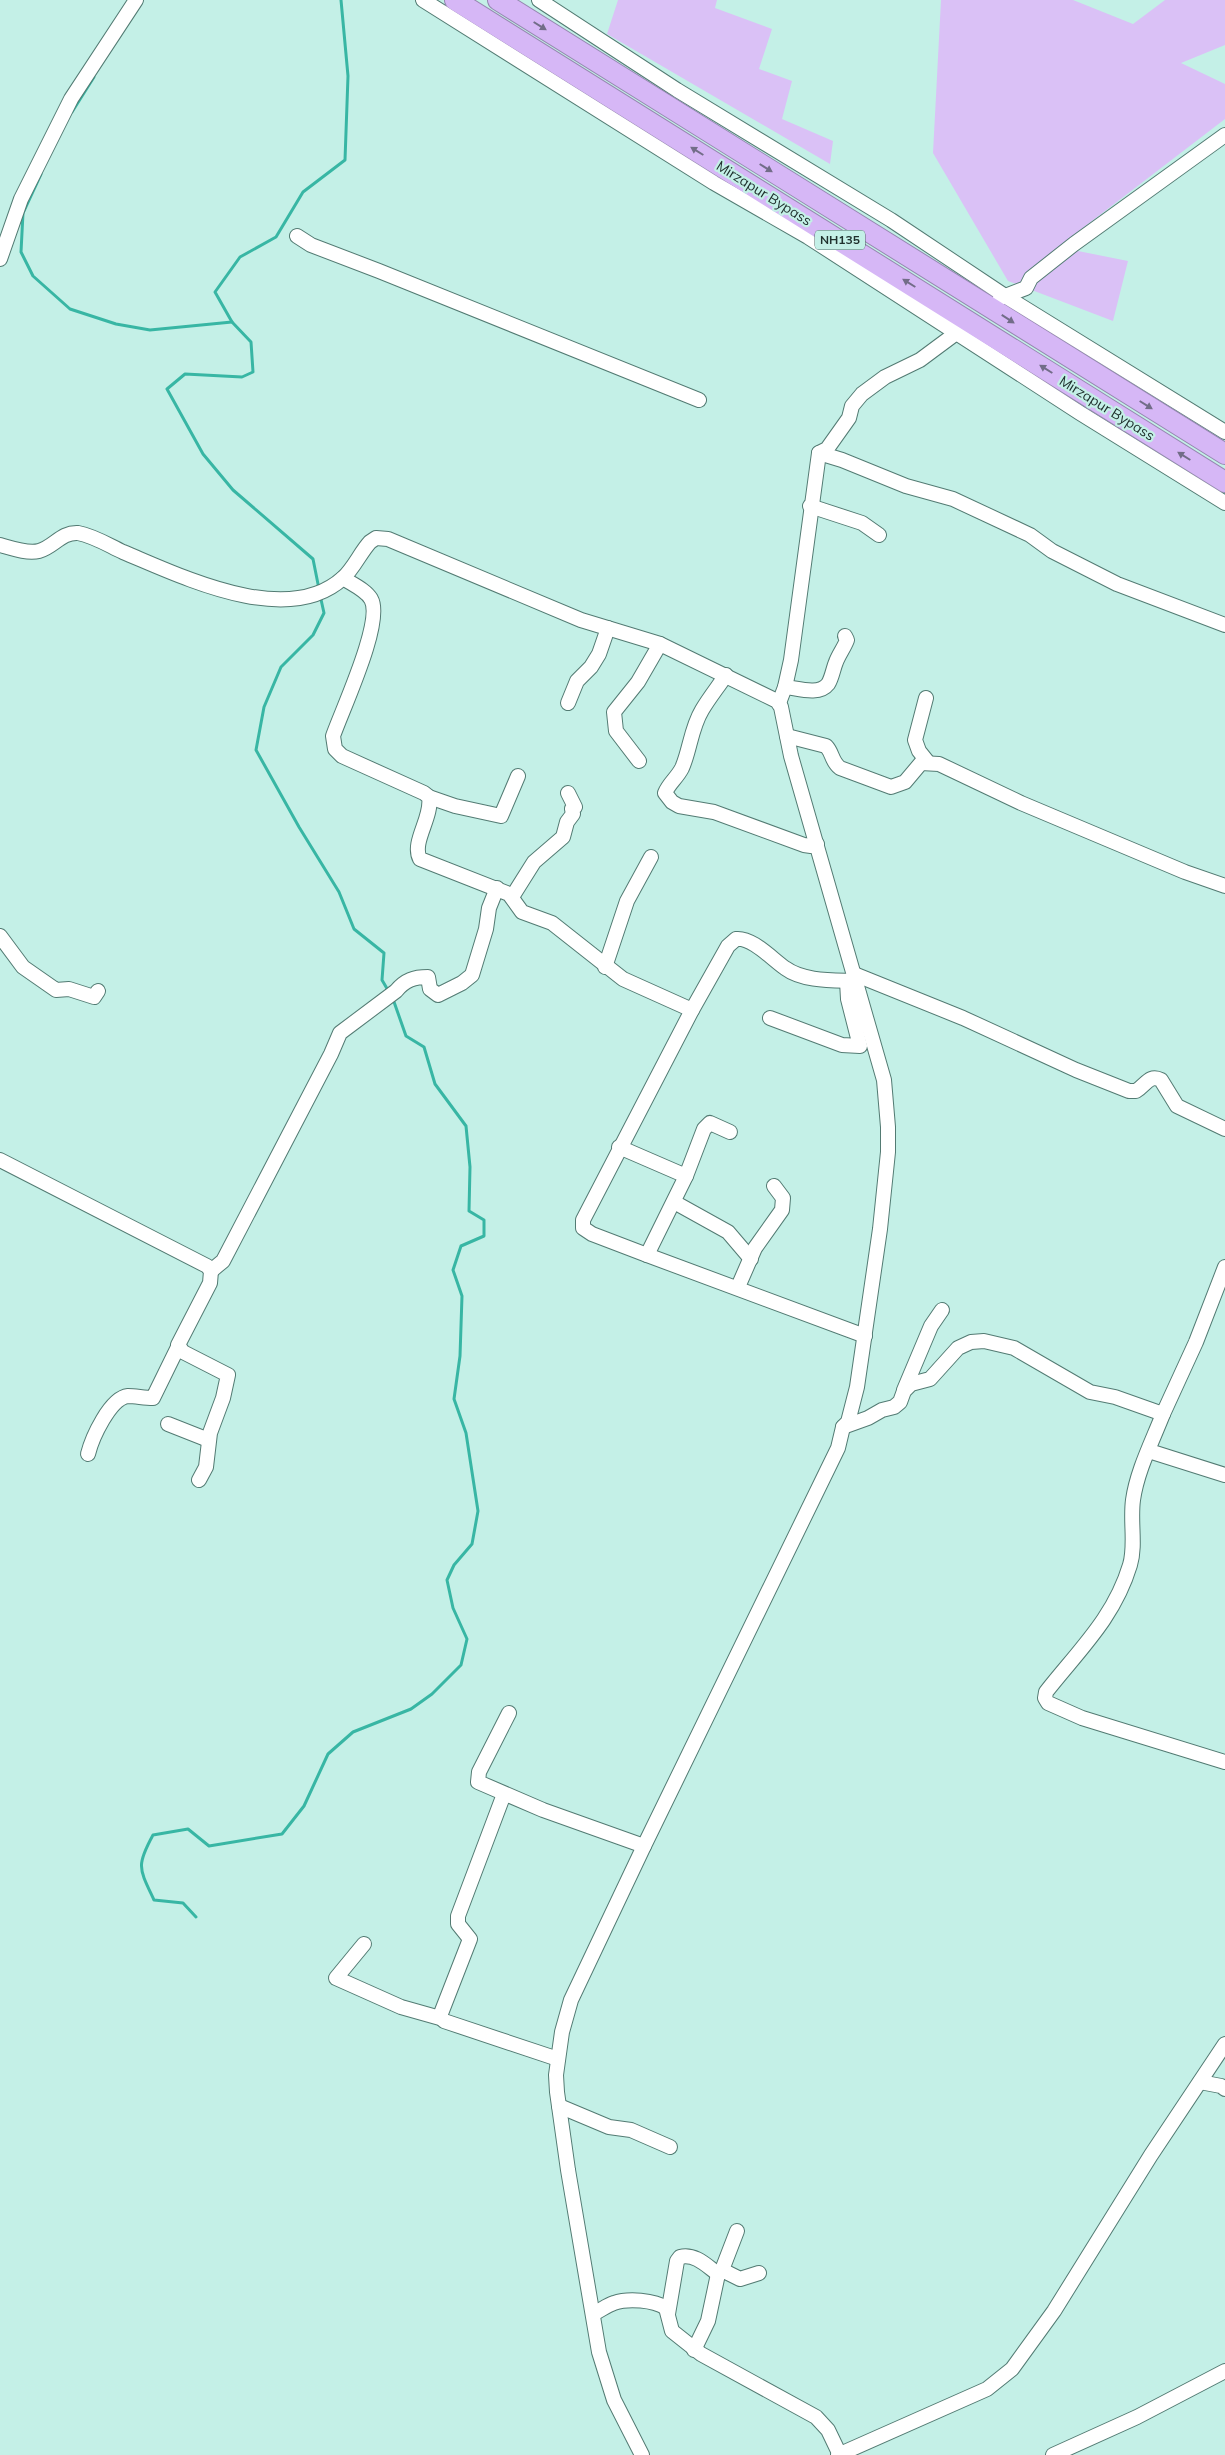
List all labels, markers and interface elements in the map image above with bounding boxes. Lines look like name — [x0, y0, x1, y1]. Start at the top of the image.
one-way arrow — [533, 21, 546, 31]
one-way arrow — [690, 146, 703, 155]
street label: Mirzapur Bypass — [713, 157, 815, 230]
one-way arrow — [760, 164, 773, 173]
road number: NH135 — [815, 230, 865, 250]
one-way arrow — [902, 278, 915, 288]
one-way arrow — [1001, 314, 1015, 324]
one-way arrow — [1040, 365, 1053, 374]
street label: Mirzapur Bypass — [1056, 372, 1158, 445]
one-way arrow — [1139, 401, 1152, 410]
one-way arrow — [1177, 451, 1190, 461]

